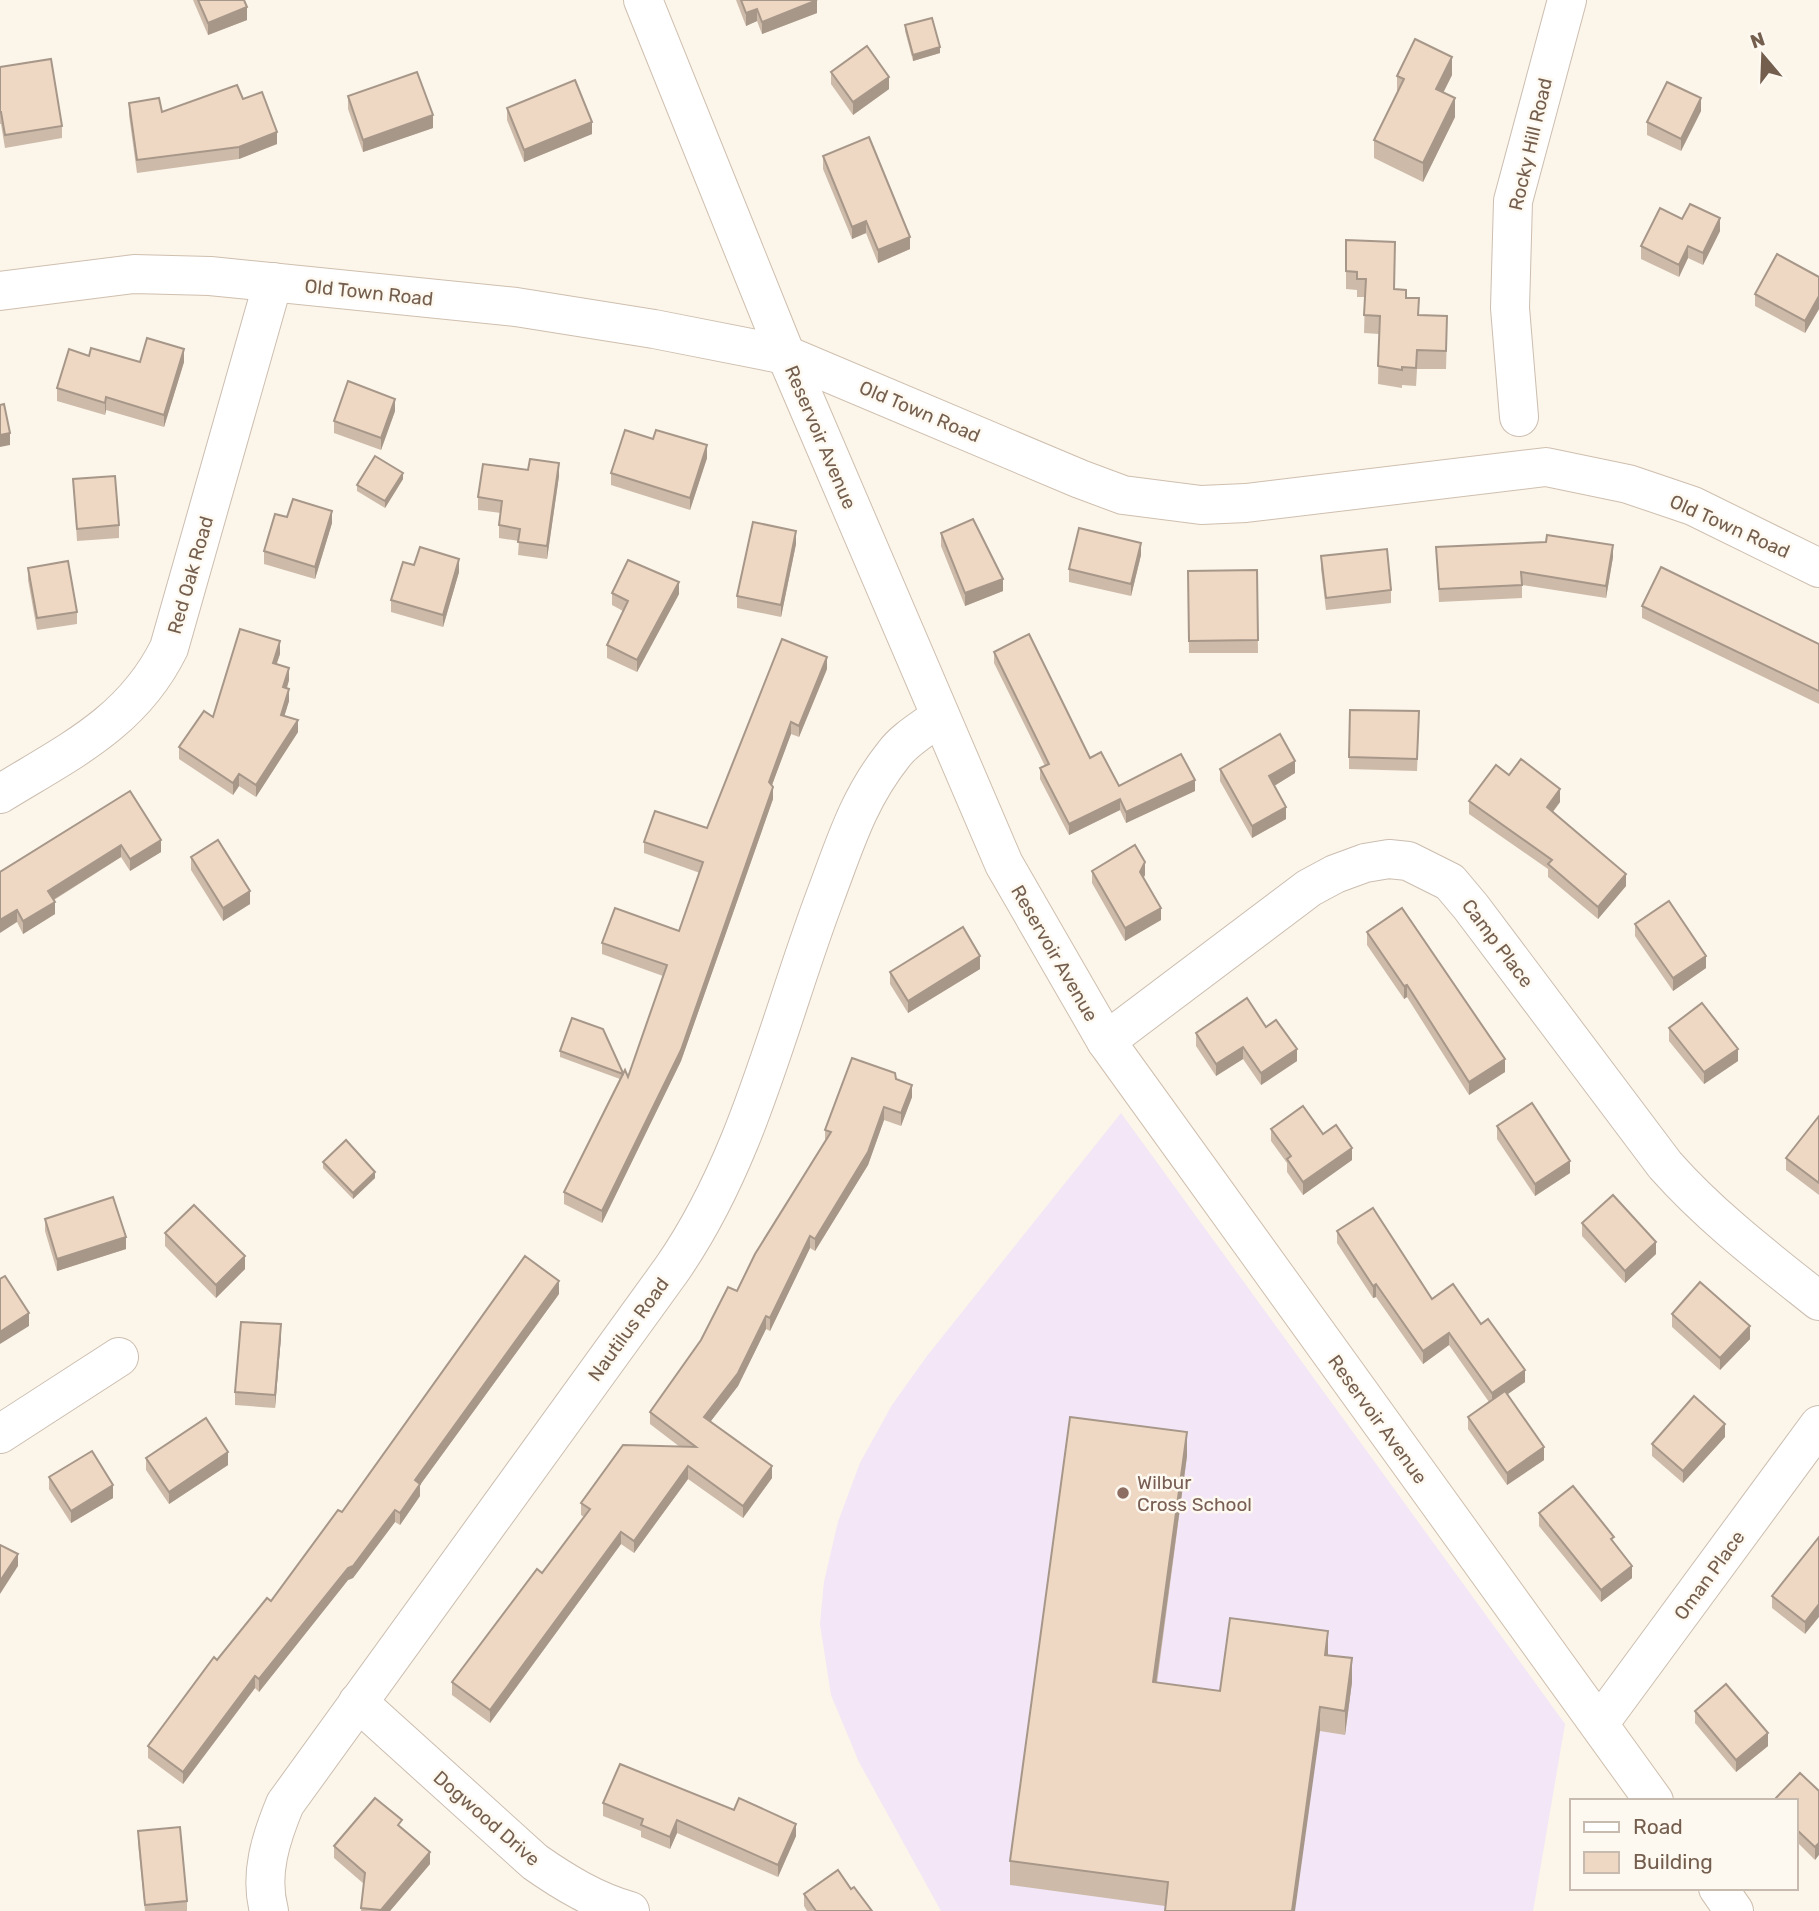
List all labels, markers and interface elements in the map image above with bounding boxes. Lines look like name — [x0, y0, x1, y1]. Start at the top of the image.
north arrow — [1728, 21, 1798, 91]
text: N — [1747, 27, 1768, 53]
street label: Rocky Hill Road — [1504, 76, 1557, 213]
street label: Old Town Road — [303, 274, 434, 311]
street label: Reservoir Avenue — [780, 362, 861, 512]
street label: Old Town Road — [856, 376, 984, 447]
street label: Old Town Road — [1666, 490, 1794, 563]
street label: Red Oak Road — [163, 514, 218, 637]
street label: Reservoir Avenue — [1006, 881, 1103, 1026]
street label: Camp Place — [1457, 895, 1538, 992]
street label: Nautilus Road — [583, 1273, 674, 1386]
street label: Reservoir Avenue — [1323, 1350, 1432, 1488]
place label: Wilbur Cross School — [1137, 1471, 1252, 1516]
marker: Wilbur Cross School — [1115, 1485, 1131, 1501]
street label: Oman Place — [1669, 1526, 1750, 1624]
street label: Dogwood Drive — [429, 1766, 545, 1871]
legend — [1570, 1799, 1798, 1890]
text: Road — [1633, 1814, 1683, 1839]
text: Building — [1633, 1849, 1713, 1874]

